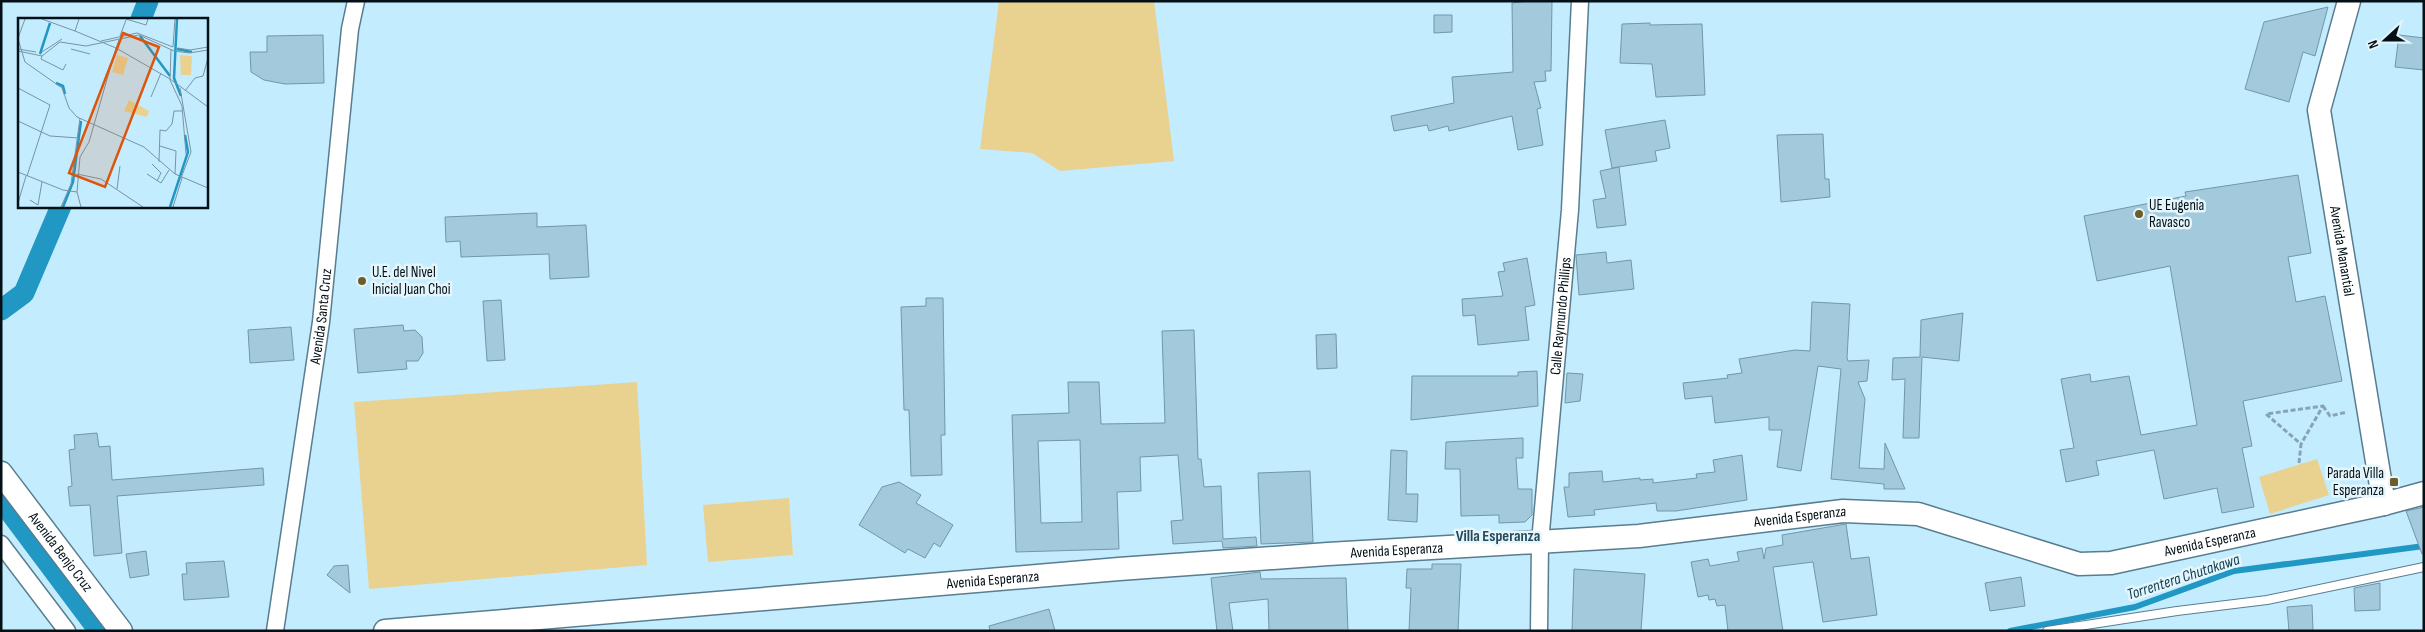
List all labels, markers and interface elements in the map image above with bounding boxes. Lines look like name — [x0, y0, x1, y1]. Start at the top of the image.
north arrow — [2360, 15, 2410, 65]
inset map — [18, 18, 208, 208]
text: N — [2364, 38, 2383, 51]
place label: UE Eugenia Ravasco — [2149, 196, 2205, 232]
street label: Avenida Manantial — [2325, 204, 2359, 298]
marker: UE Eugenia Ravasco — [2133, 208, 2145, 220]
street label: Calle Raymundo Phillips — [1546, 256, 1576, 376]
place label: U.E. del Nivel Inicial Juan Choi — [372, 263, 451, 299]
street label: Avenida Santa Cruz — [306, 267, 336, 367]
marker: U.E. del Nivel Inicial Juan Choi — [356, 275, 368, 287]
place label: Parada Villa Esperanza — [2327, 464, 2384, 500]
marker: Parada Villa Esperanza — [2388, 476, 2400, 488]
street label: Avenida Esperanza — [1752, 502, 1847, 532]
street label: Avenida Benjo Cruz — [23, 508, 97, 596]
street label: Avenida Esperanza — [2162, 523, 2258, 561]
district label: Villa Esperanza — [1456, 527, 1540, 546]
street label: Avenida Esperanza — [1349, 538, 1444, 563]
water label: Torrentera Chutakawa — [2125, 550, 2243, 605]
street label: Avenida Esperanza — [945, 567, 1040, 594]

